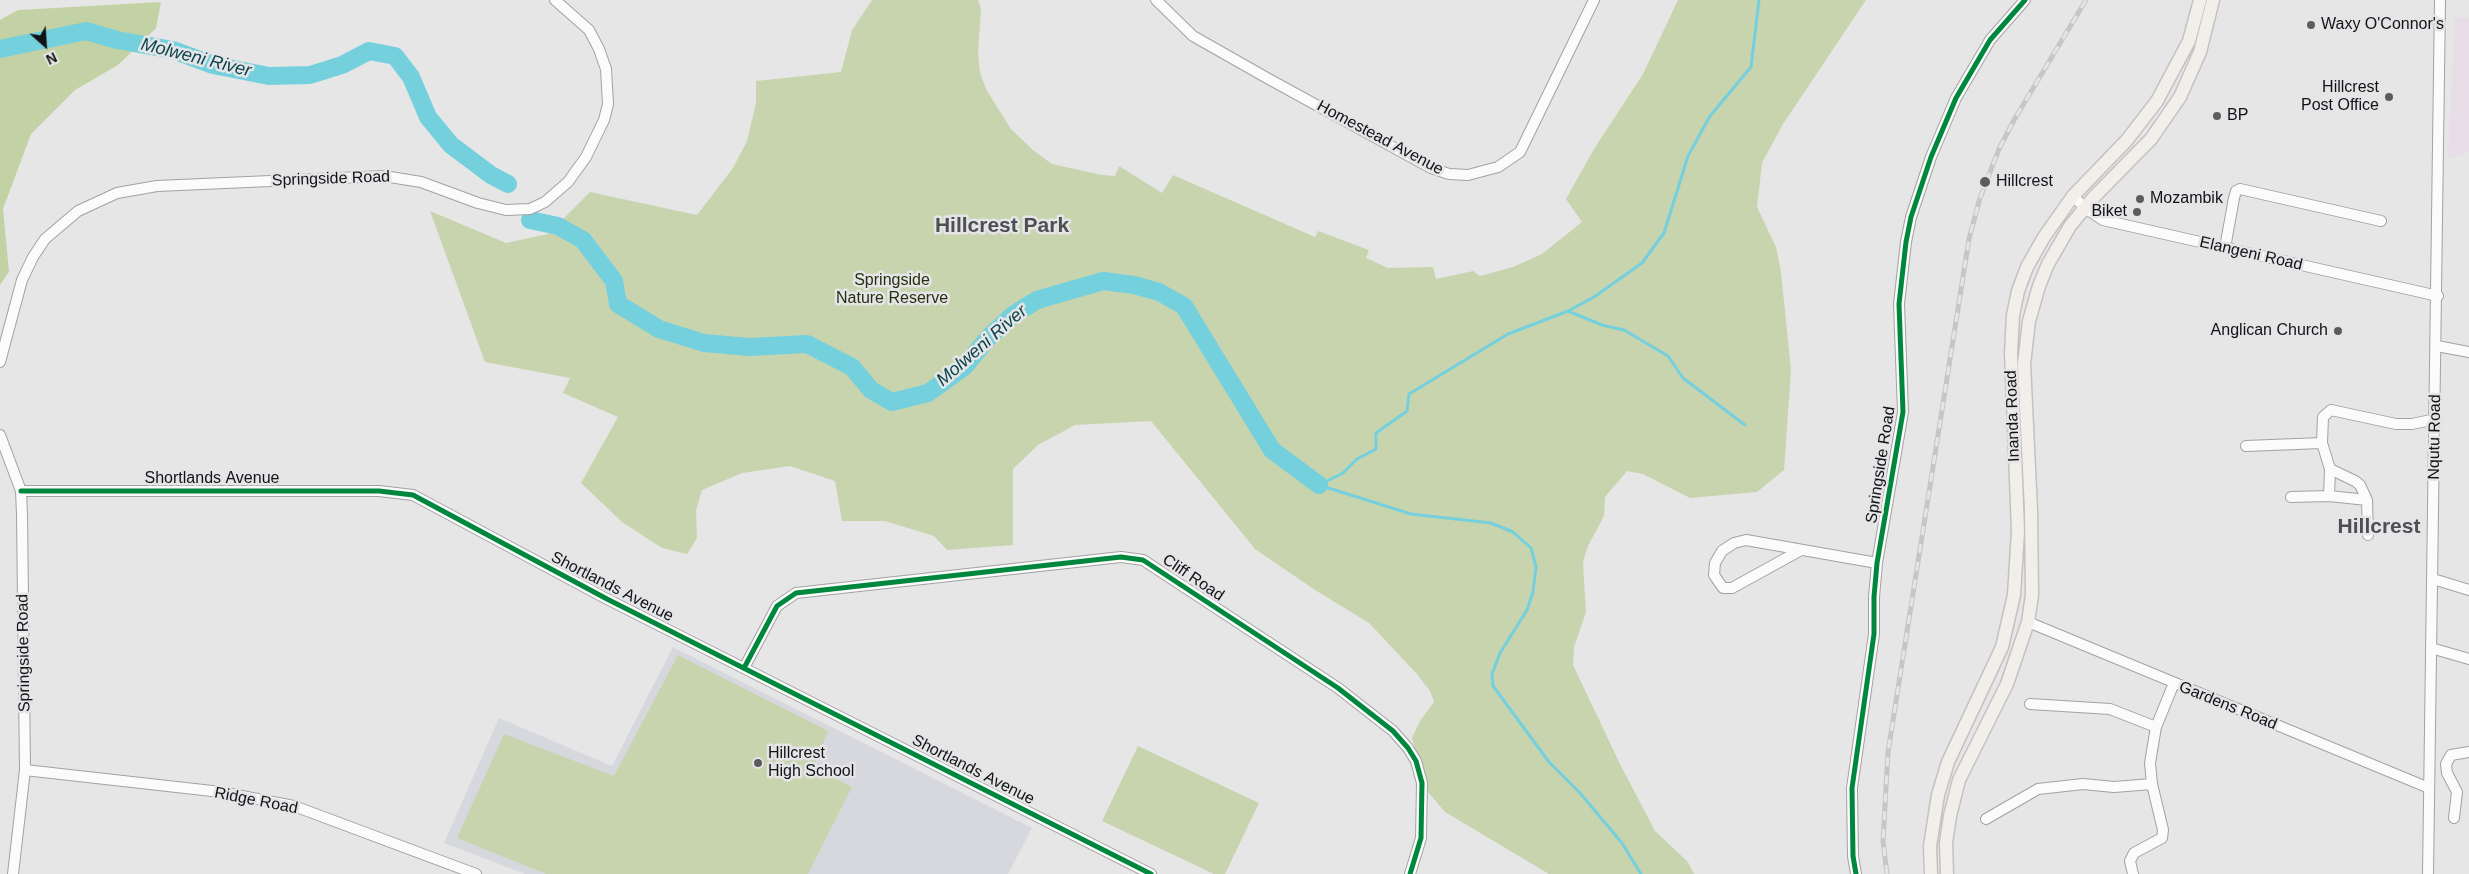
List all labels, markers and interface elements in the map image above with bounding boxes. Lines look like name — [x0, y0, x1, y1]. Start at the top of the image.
place label: Waxy O'Connor's — [2321, 15, 2444, 35]
marker: Waxy O'Connor's — [2305, 19, 2317, 31]
north arrow — [20, 20, 70, 70]
water label: Molweni River — [139, 34, 253, 82]
text: N — [44, 49, 60, 68]
place label: Hillcrest Post Office — [2301, 78, 2379, 116]
marker: Hillcrest Post Office — [2383, 91, 2395, 103]
street label: Homestead Avenue — [1314, 97, 1446, 179]
place label: BP — [2227, 106, 2248, 126]
marker: BP — [2211, 110, 2223, 122]
street label: Springside Road — [272, 167, 390, 191]
place label: Hillcrest — [1996, 172, 2053, 192]
marker: Hillcrest — [1978, 175, 1992, 189]
place label: Mozambik — [2150, 189, 2223, 209]
marker: Mozambik — [2134, 193, 2146, 205]
place label: Biket — [2091, 202, 2127, 222]
marker: Biket — [2131, 206, 2143, 218]
district label: Hillcrest Park — [935, 213, 1069, 239]
street label: Elangeni Road — [2198, 233, 2304, 275]
park label: Springside Nature Reserve — [836, 271, 948, 309]
water label: Molweni River — [932, 301, 1032, 391]
place label: Anglican Church — [2211, 321, 2328, 341]
marker: Anglican Church — [2332, 325, 2344, 337]
street label: Inanda Road — [2002, 370, 2024, 462]
street label: Nqutu Road — [2425, 394, 2445, 480]
street label: Springside Road — [1862, 405, 1900, 525]
street label: Shortlands Avenue — [145, 469, 279, 489]
district label: Hillcrest — [2338, 514, 2420, 540]
street label: Shortlands Avenue — [548, 548, 676, 626]
street label: Cliff Road — [1159, 550, 1227, 606]
street label: Springside Road — [13, 594, 35, 712]
street label: Gardens Road — [2176, 678, 2280, 734]
street label: Shortlands Avenue — [909, 731, 1037, 809]
place label: Hillcrest High School — [768, 744, 854, 782]
marker: Hillcrest High School — [752, 757, 764, 769]
street label: Ridge Road — [213, 784, 299, 818]

